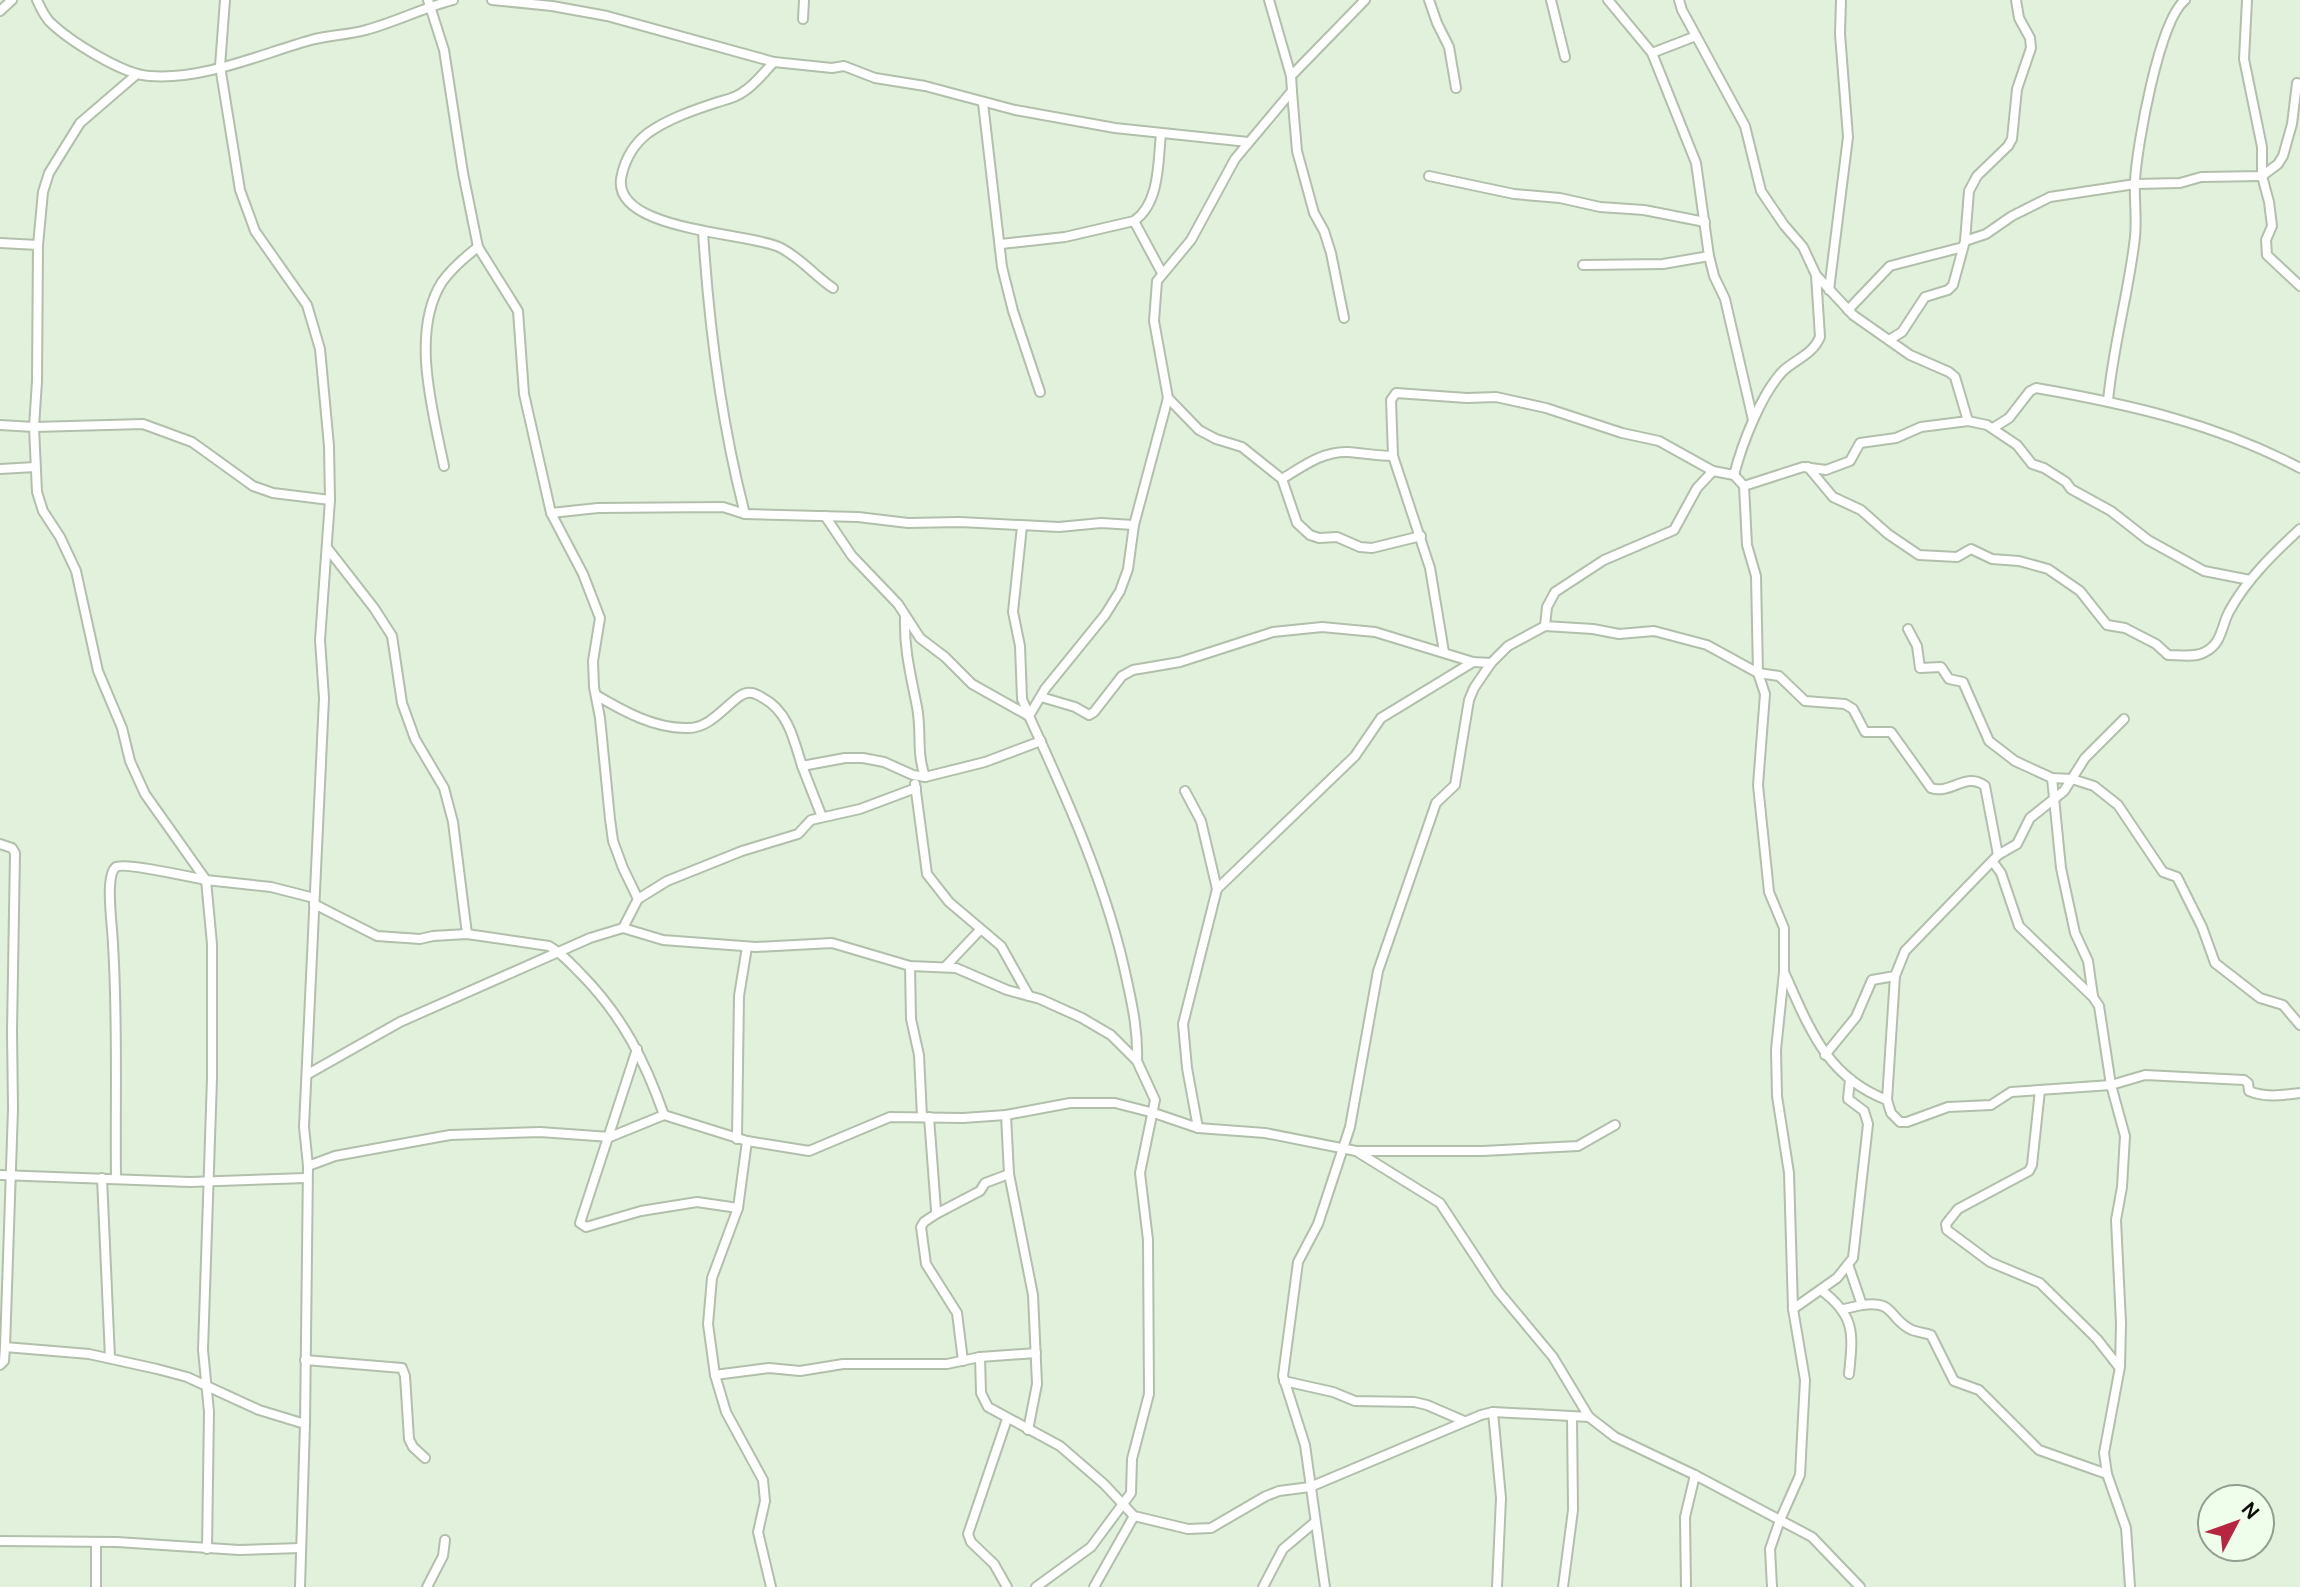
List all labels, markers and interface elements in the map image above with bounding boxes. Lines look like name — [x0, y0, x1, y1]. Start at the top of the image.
north arrow — [2196, 1483, 2276, 1563]
text: N — [2235, 1496, 2265, 1525]

